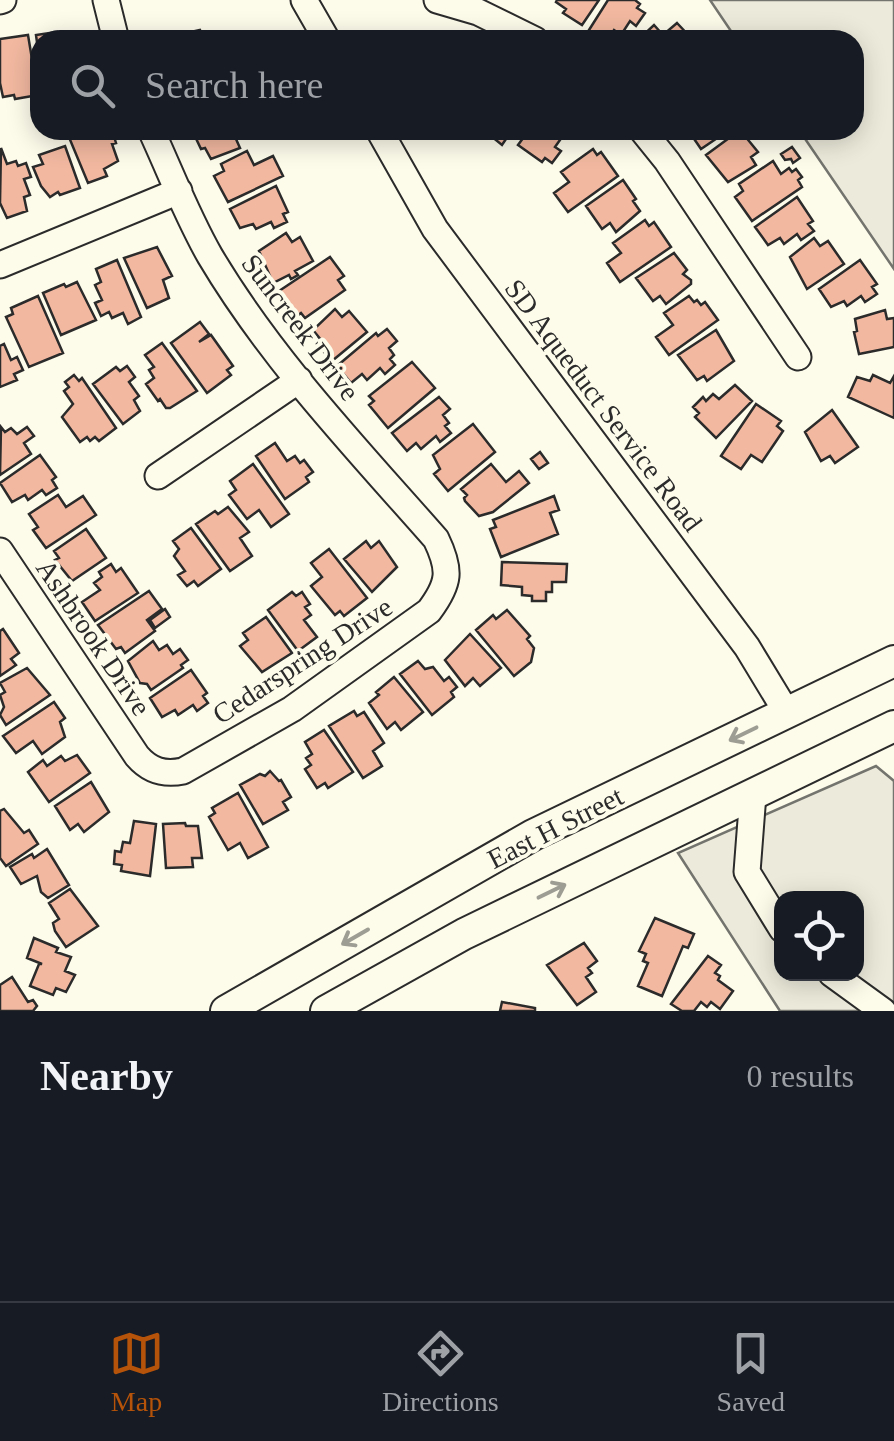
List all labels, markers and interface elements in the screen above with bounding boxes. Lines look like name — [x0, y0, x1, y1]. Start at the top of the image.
search box — [30, 30, 864, 140]
icon: search — [65, 58, 120, 113]
text: Search here — [145, 64, 323, 106]
street label: Suncreek Drive — [236, 248, 366, 406]
street label: SD Aqueduct Service Road — [499, 273, 708, 537]
street label: Ashbrook Drive — [30, 554, 157, 721]
street label: Cedarspring Drive — [207, 591, 398, 730]
one-way arrow — [729, 725, 759, 744]
street label: East H Street — [482, 780, 628, 875]
one-way arrow — [536, 881, 566, 900]
map controls — [774, 891, 864, 981]
button: locate — [774, 891, 864, 981]
one-way arrow — [341, 927, 370, 947]
text: Nearby — [40, 1053, 173, 1099]
text: 0 results — [746, 1058, 854, 1094]
tab: Map — [109, 1326, 164, 1418]
tab: Directions — [382, 1326, 499, 1418]
tab: Saved — [717, 1326, 785, 1418]

